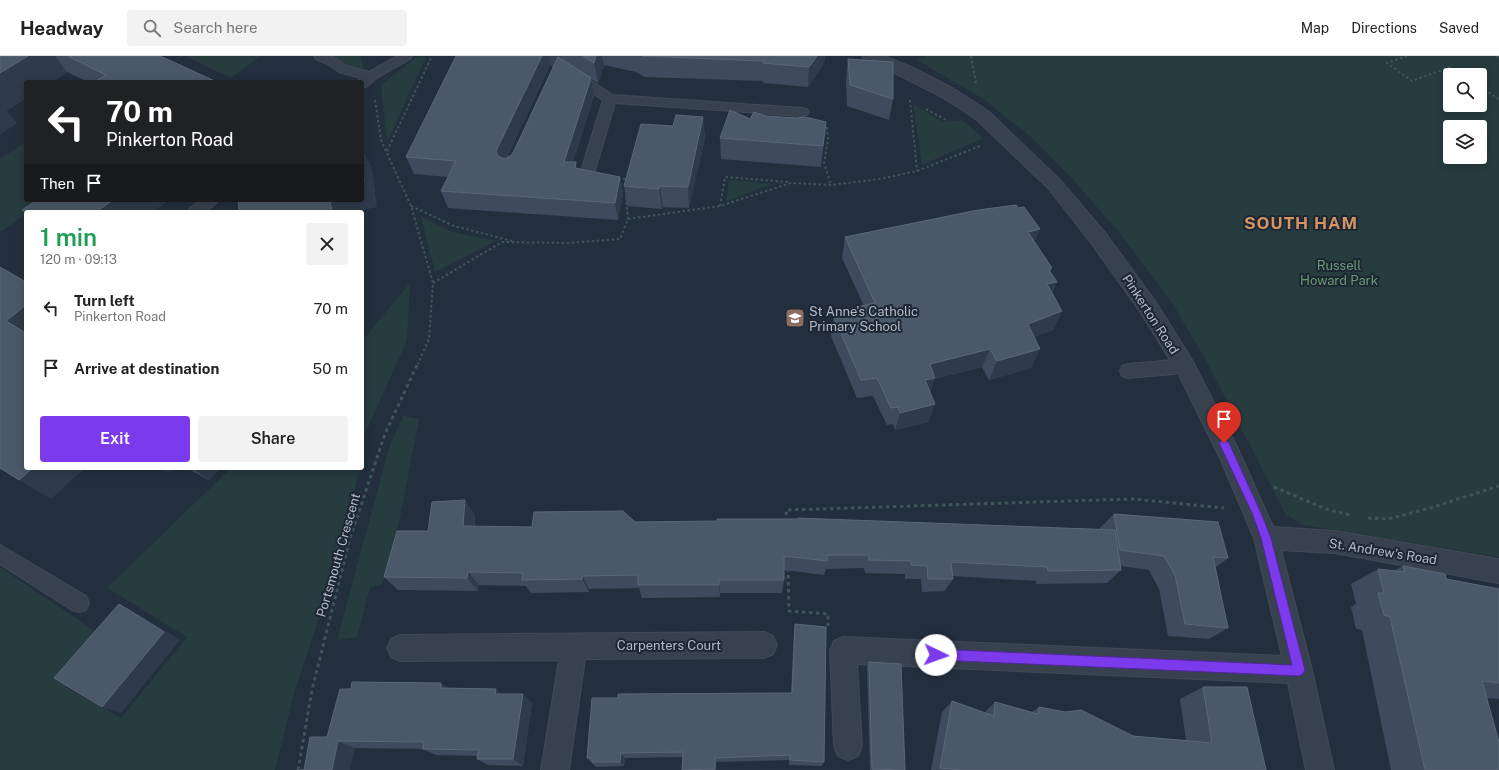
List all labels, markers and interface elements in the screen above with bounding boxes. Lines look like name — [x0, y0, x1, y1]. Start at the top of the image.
search box — [127, 10, 407, 46]
text: Headway — [20, 17, 103, 39]
icon: search — [141, 17, 163, 39]
text: Search here — [173, 19, 258, 36]
text: Map — [1301, 20, 1329, 36]
text: Directions — [1351, 20, 1417, 36]
text: Saved — [1439, 20, 1479, 36]
map controls — [1443, 68, 1487, 164]
button: search — [1443, 68, 1487, 112]
text: 70 m — [106, 95, 173, 128]
icon: left — [40, 96, 92, 148]
button: layers — [1443, 120, 1487, 164]
text: Pinkerton Road — [106, 129, 233, 150]
icon: arrive — [83, 172, 105, 194]
text: Then — [40, 175, 75, 192]
district label: SOUTH HAM — [1244, 213, 1358, 233]
text: 1 min — [40, 223, 97, 251]
button: close — [306, 223, 348, 265]
text: 120 m · 09:13 — [40, 252, 117, 267]
park label: Russell Howard Park — [1300, 258, 1378, 288]
street label: Pinkerton Road — [1119, 272, 1182, 357]
text: Turn left — [74, 292, 135, 309]
icon: left — [40, 297, 62, 319]
text: 70 m — [313, 300, 348, 317]
place label: St Anne's Catholic Primary School — [809, 304, 918, 334]
school or university icon: St Anne's Catholic Primary School — [784, 307, 806, 329]
text: Pinkerton Road — [74, 309, 166, 324]
icon: arrive — [40, 357, 62, 379]
text: Arrive at destination — [74, 360, 219, 377]
text: 50 m — [313, 360, 348, 377]
pin — [1207, 402, 1241, 443]
icon: arrive — [1213, 408, 1235, 430]
button: Exit — [40, 416, 190, 462]
button: Share — [198, 416, 348, 462]
street label: Portsmouth Crescent — [314, 491, 363, 619]
street label: St. Andrew's Road — [1328, 536, 1438, 567]
position arrow — [915, 634, 957, 676]
street label: Carpenters Court — [617, 638, 721, 653]

